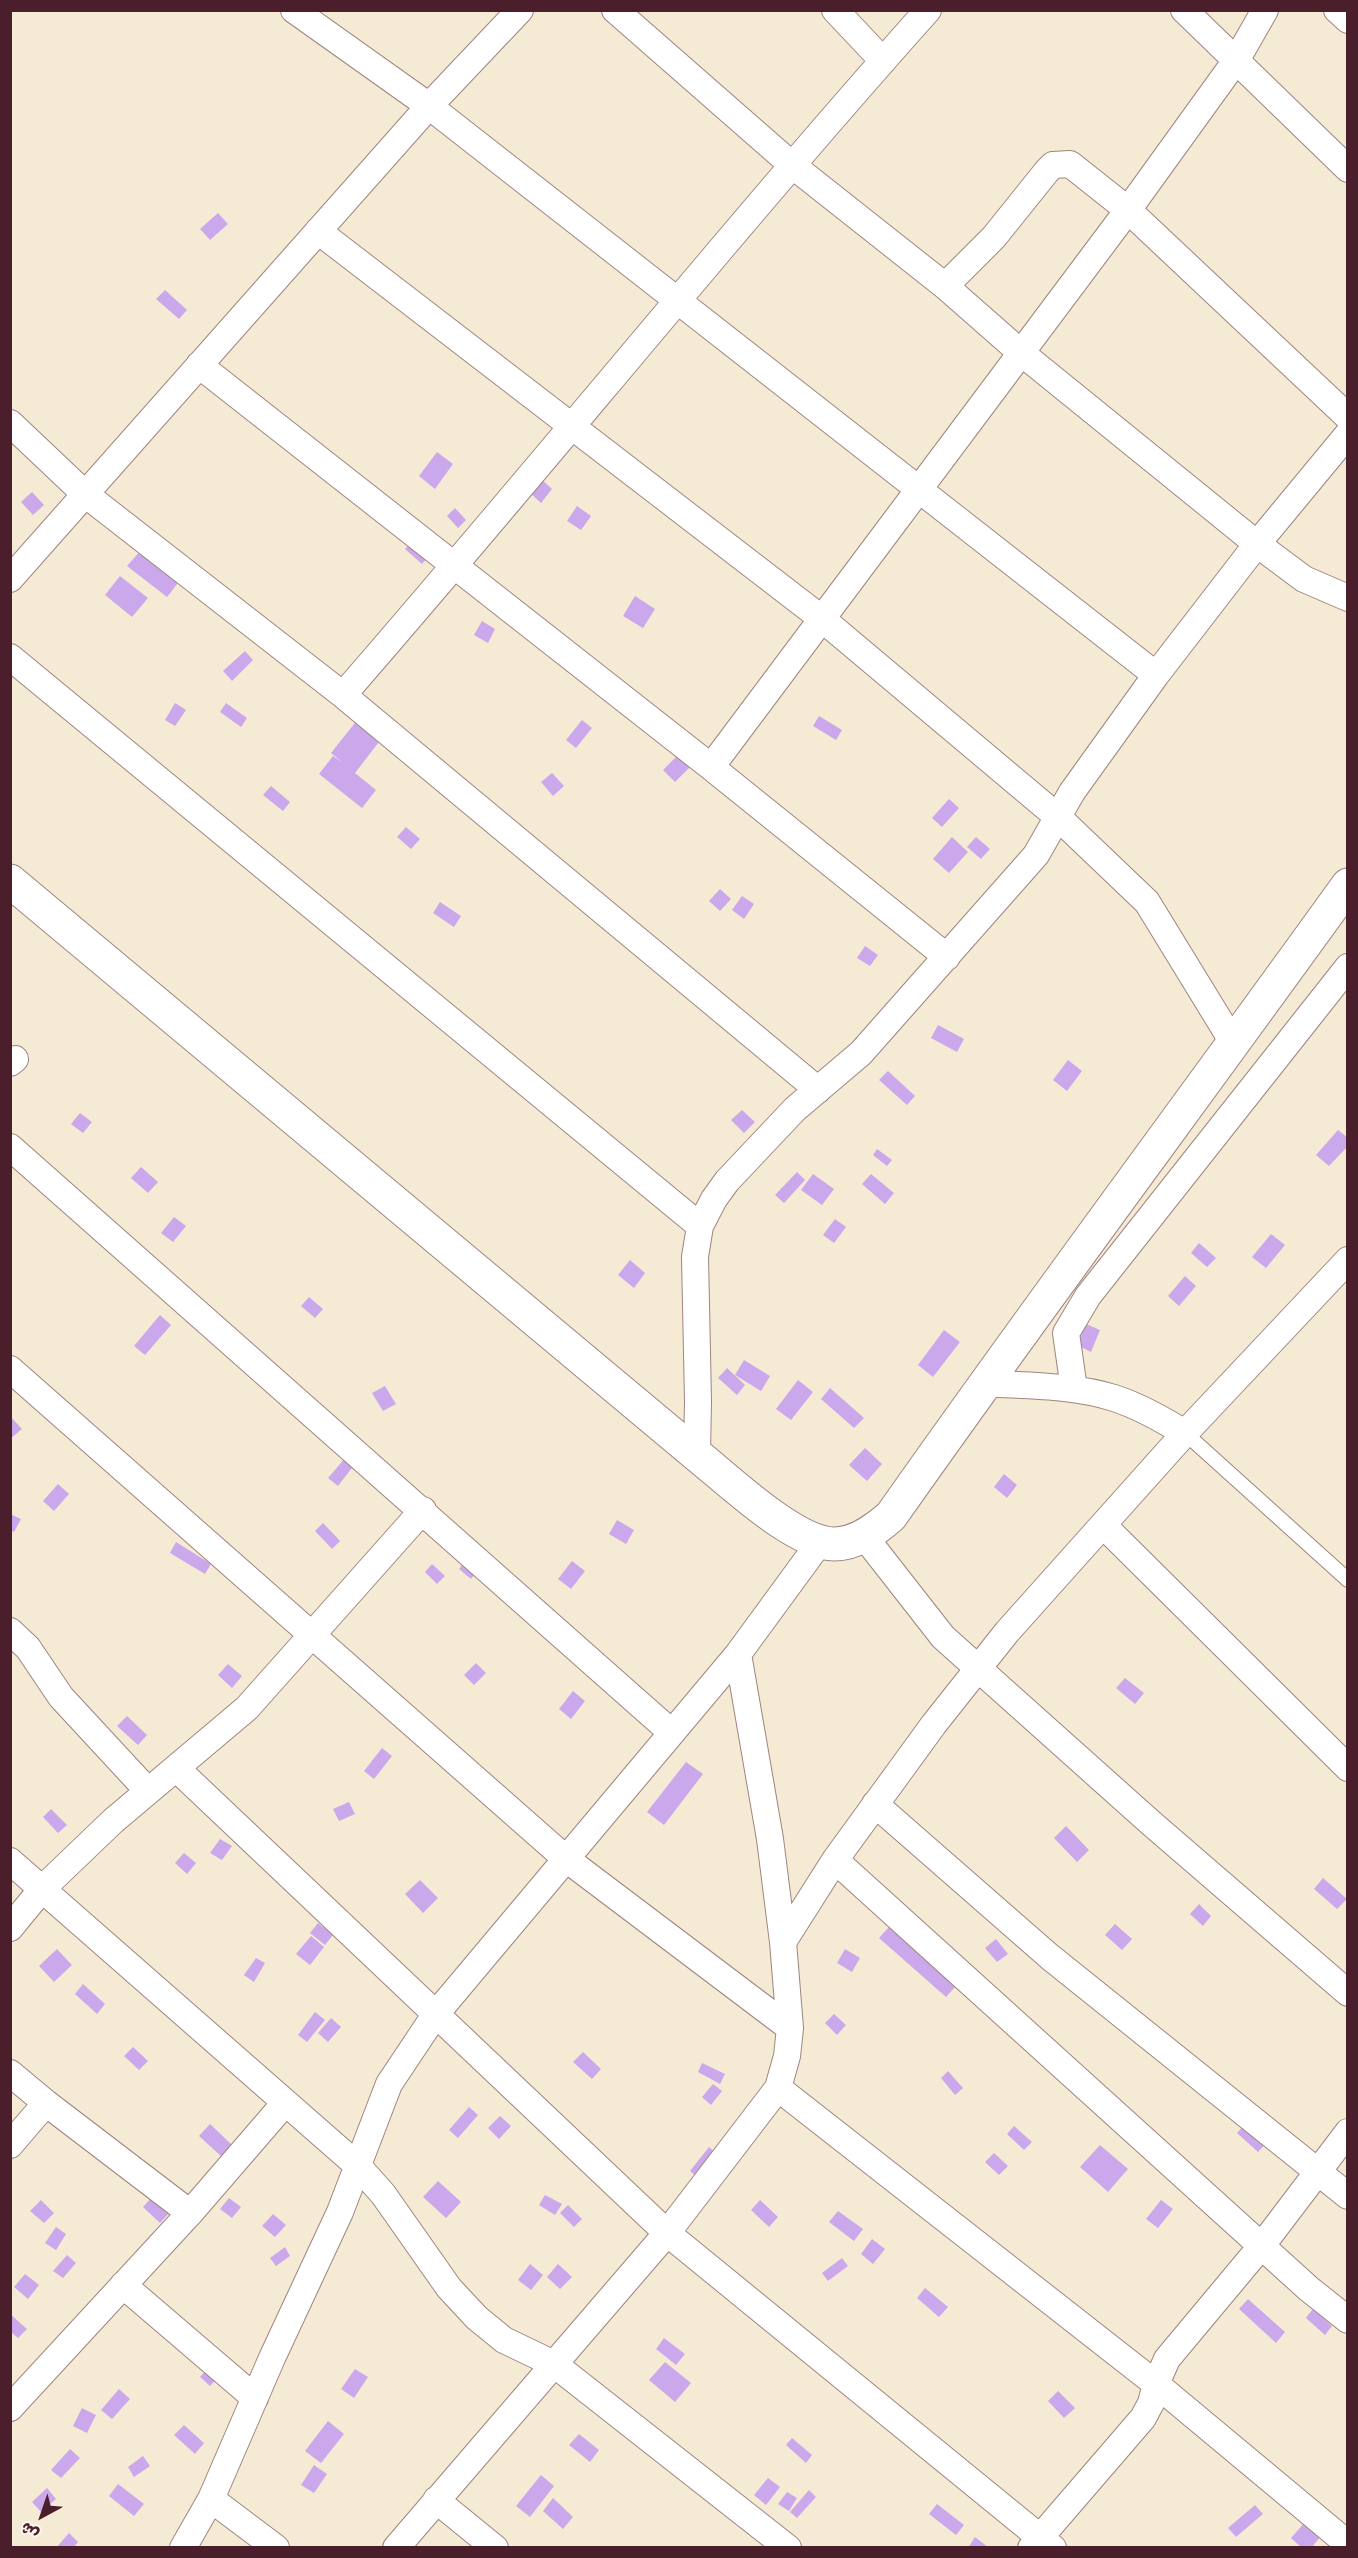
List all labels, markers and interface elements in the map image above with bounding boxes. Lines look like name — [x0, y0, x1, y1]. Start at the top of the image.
north arrow — [12, 2486, 72, 2546]
text: ش — [17, 2516, 44, 2544]

